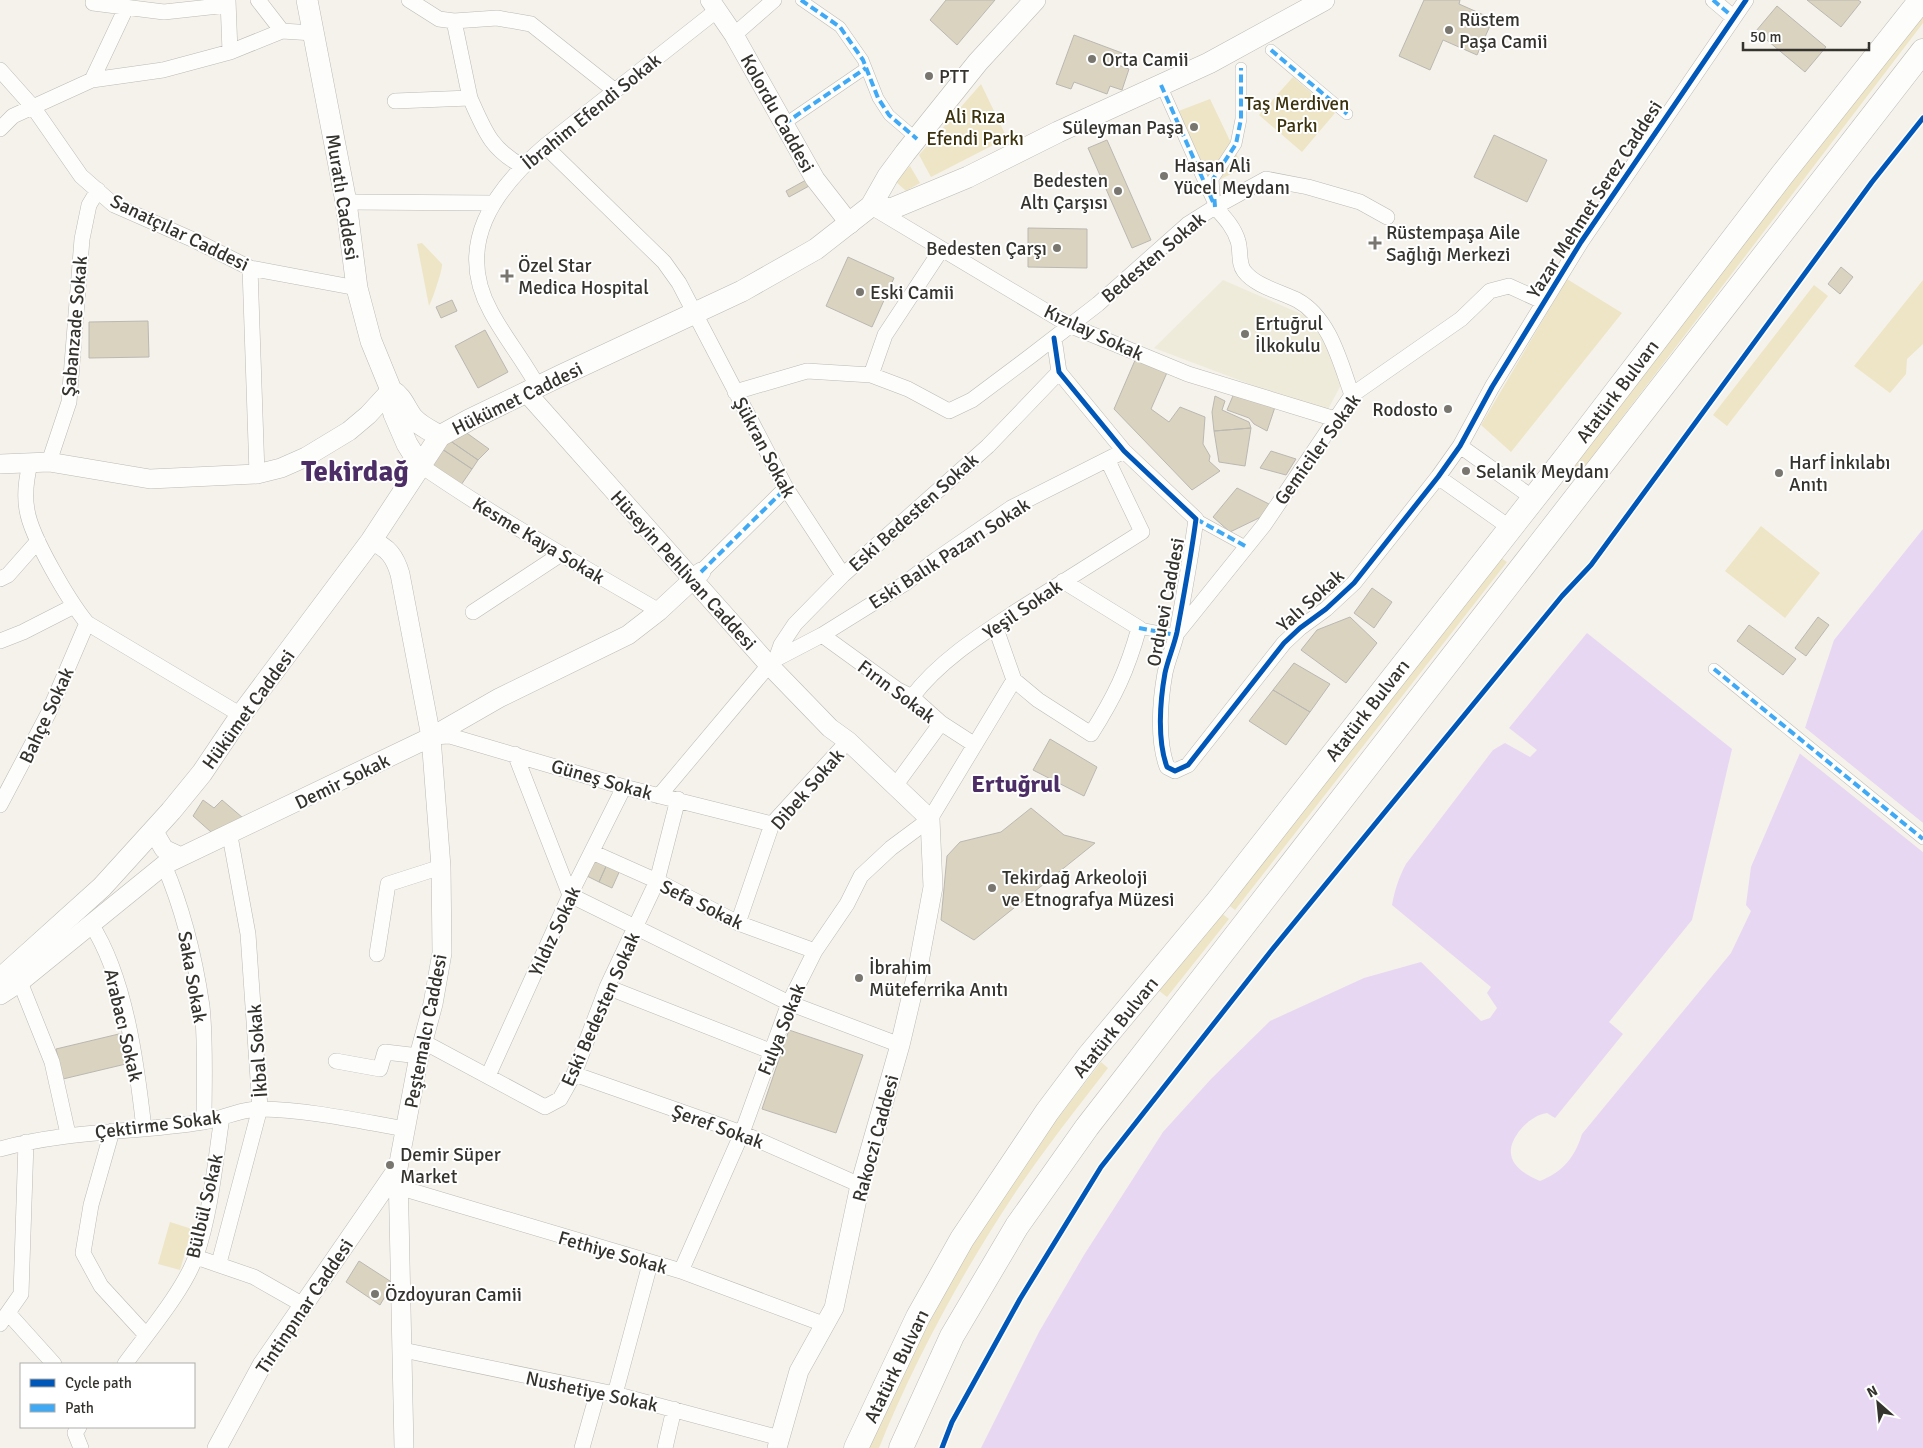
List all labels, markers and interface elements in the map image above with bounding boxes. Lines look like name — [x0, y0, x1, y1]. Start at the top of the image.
place label: Rüstem Paşa Camii — [1459, 8, 1548, 54]
scale bar — [1743, 20, 1869, 52]
marker: Rüstem Paşa Camii — [1443, 24, 1455, 36]
text: 50 m — [1750, 28, 1781, 46]
street label: İbrahim Efendi Sokak — [517, 48, 666, 175]
place label: Orta Camii — [1102, 48, 1189, 72]
street label: Kolordu Caddesi — [735, 50, 820, 177]
marker: Orta Camii — [1086, 53, 1098, 65]
place label: PTT — [939, 65, 970, 89]
marker: PTT — [923, 70, 935, 82]
park label: Taş Merdiven Parkı — [1245, 92, 1349, 138]
street label: Yazar Mehmet Serez Caddesi — [1522, 96, 1668, 303]
park label: Ali Rıza Efendi Parkı — [926, 105, 1024, 151]
place label: Süleyman Paşa — [1062, 116, 1184, 140]
marker: Süleyman Paşa — [1188, 121, 1200, 133]
street label: Muratlı Caddesi — [320, 132, 364, 262]
place label: Hasan Ali Yücel Meydanı — [1174, 154, 1290, 200]
place label: Bedesten Altı Çarşısı — [1020, 169, 1108, 215]
marker: Hasan Ali Yücel Meydanı — [1158, 170, 1170, 182]
marker: Bedesten Altı Çarşısı — [1112, 185, 1124, 197]
street label: Sanatçılar Caddesi — [106, 189, 253, 277]
street label: Bedesten Sokak — [1097, 207, 1211, 308]
place label: Rüstempaşa Aile Sağlığı Merkezi — [1386, 221, 1520, 267]
marker: Rüstempaşa Aile Sağlığı Merkezi — [1368, 236, 1382, 250]
place label: Bedesten Çarşı — [926, 237, 1047, 261]
marker: Bedesten Çarşı — [1051, 242, 1063, 254]
street label: Şabanzade Sokak — [57, 254, 93, 397]
place label: Özel Star Medica Hospital — [518, 254, 649, 300]
marker: Özel Star Medica Hospital — [500, 269, 514, 283]
place label: Eski Camii — [870, 281, 954, 305]
marker: Eski Camii — [854, 286, 866, 298]
street label: Kızılay Sokak — [1040, 299, 1148, 367]
place label: Ertuğrul İlkokulu — [1255, 312, 1323, 358]
marker: Ertuğrul İlkokulu — [1239, 328, 1251, 340]
street label: Atatürk Bulvarı — [1571, 335, 1664, 448]
street label: Hükümet Caddesi — [448, 357, 587, 441]
street label: Gemiciler Sokak — [1269, 389, 1366, 510]
street label: Şükran Sokak — [728, 393, 801, 502]
place label: Rodosto — [1372, 398, 1438, 422]
marker: Rodosto — [1442, 403, 1454, 415]
street label: Eski Bedesten Sokak — [844, 448, 984, 577]
place label: Harf İnkılabı Anıtı — [1789, 451, 1890, 497]
district label: Tekirdağ — [301, 454, 409, 489]
place label: Selanik Meydanı — [1476, 460, 1609, 484]
marker: Selanik Meydanı — [1460, 465, 1472, 477]
marker: Harf İnkılabı Anıtı — [1773, 467, 1785, 479]
street label: Hüseyin Pehlivan Caddesi — [605, 486, 761, 656]
street label: Kesme Kaya Sokak — [468, 492, 609, 590]
street label: Eski Balık Pazarı Sokak — [865, 493, 1035, 615]
street label: Orduevi Caddesi — [1142, 536, 1190, 669]
street label: Yalı Sokak — [1272, 564, 1350, 637]
street label: Yeşil Sokak — [978, 574, 1067, 645]
street label: Hükümet Caddesi — [197, 645, 300, 774]
street label: Fırın Sokak — [853, 655, 940, 729]
street label: Atatürk Bulvarı — [1320, 655, 1415, 767]
street label: Bahçe Sokak — [14, 663, 80, 767]
street label: Dibek Sokak — [766, 744, 850, 835]
street label: Demir Sokak — [291, 748, 394, 815]
street label: Güneş Sokak — [548, 754, 656, 806]
district label: Ertuğrul — [971, 769, 1061, 799]
place label: Tekirdağ Arkeoloji ve Etnografya Müzesi — [1002, 866, 1174, 912]
street label: Sefa Sokak — [656, 875, 747, 935]
street label: Yıldız Sokak — [524, 882, 586, 980]
marker: Tekirdağ Arkeoloji ve Etnografya Müzesi — [986, 882, 998, 894]
street label: Eski Bedesten Sokak — [556, 928, 646, 1090]
street label: Saka Sokak — [172, 929, 212, 1025]
street label: Peştemalcı Caddesi — [399, 952, 453, 1110]
place label: İbrahim Müteferrika Anıtı — [869, 956, 1008, 1002]
street label: Arabacı Sokak — [98, 966, 148, 1085]
marker: İbrahim Müteferrika Anıtı — [853, 972, 865, 984]
street label: Atatürk Bulvarı — [1068, 972, 1164, 1083]
street label: Fulya Sokak — [753, 980, 811, 1079]
street label: İkbal Sokak — [243, 1003, 273, 1098]
street label: Rakoczi Caddesi — [847, 1072, 904, 1205]
street label: Şeref Sokak — [669, 1099, 767, 1155]
street label: Çektirme Sokak — [93, 1105, 223, 1145]
place label: Demir Süper Market — [400, 1143, 501, 1189]
street label: Bülbül Sokak — [181, 1151, 229, 1261]
marker: Demir Süper Market — [384, 1159, 396, 1171]
street label: Fethiye Sokak — [555, 1226, 670, 1280]
street label: Tintinpınar Caddesi — [251, 1235, 359, 1379]
place label: Özdoyuran Camii — [385, 1283, 522, 1307]
marker: Özdoyuran Camii — [369, 1288, 381, 1300]
street label: Atatürk Bulvarı — [859, 1306, 935, 1427]
legend — [20, 1363, 195, 1428]
street label: Nushetiye Sokak — [523, 1366, 661, 1418]
text: Cycle path — [65, 1374, 132, 1392]
north arrow — [1853, 1378, 1903, 1428]
text: N — [1864, 1382, 1881, 1402]
text: Path — [65, 1399, 94, 1417]

